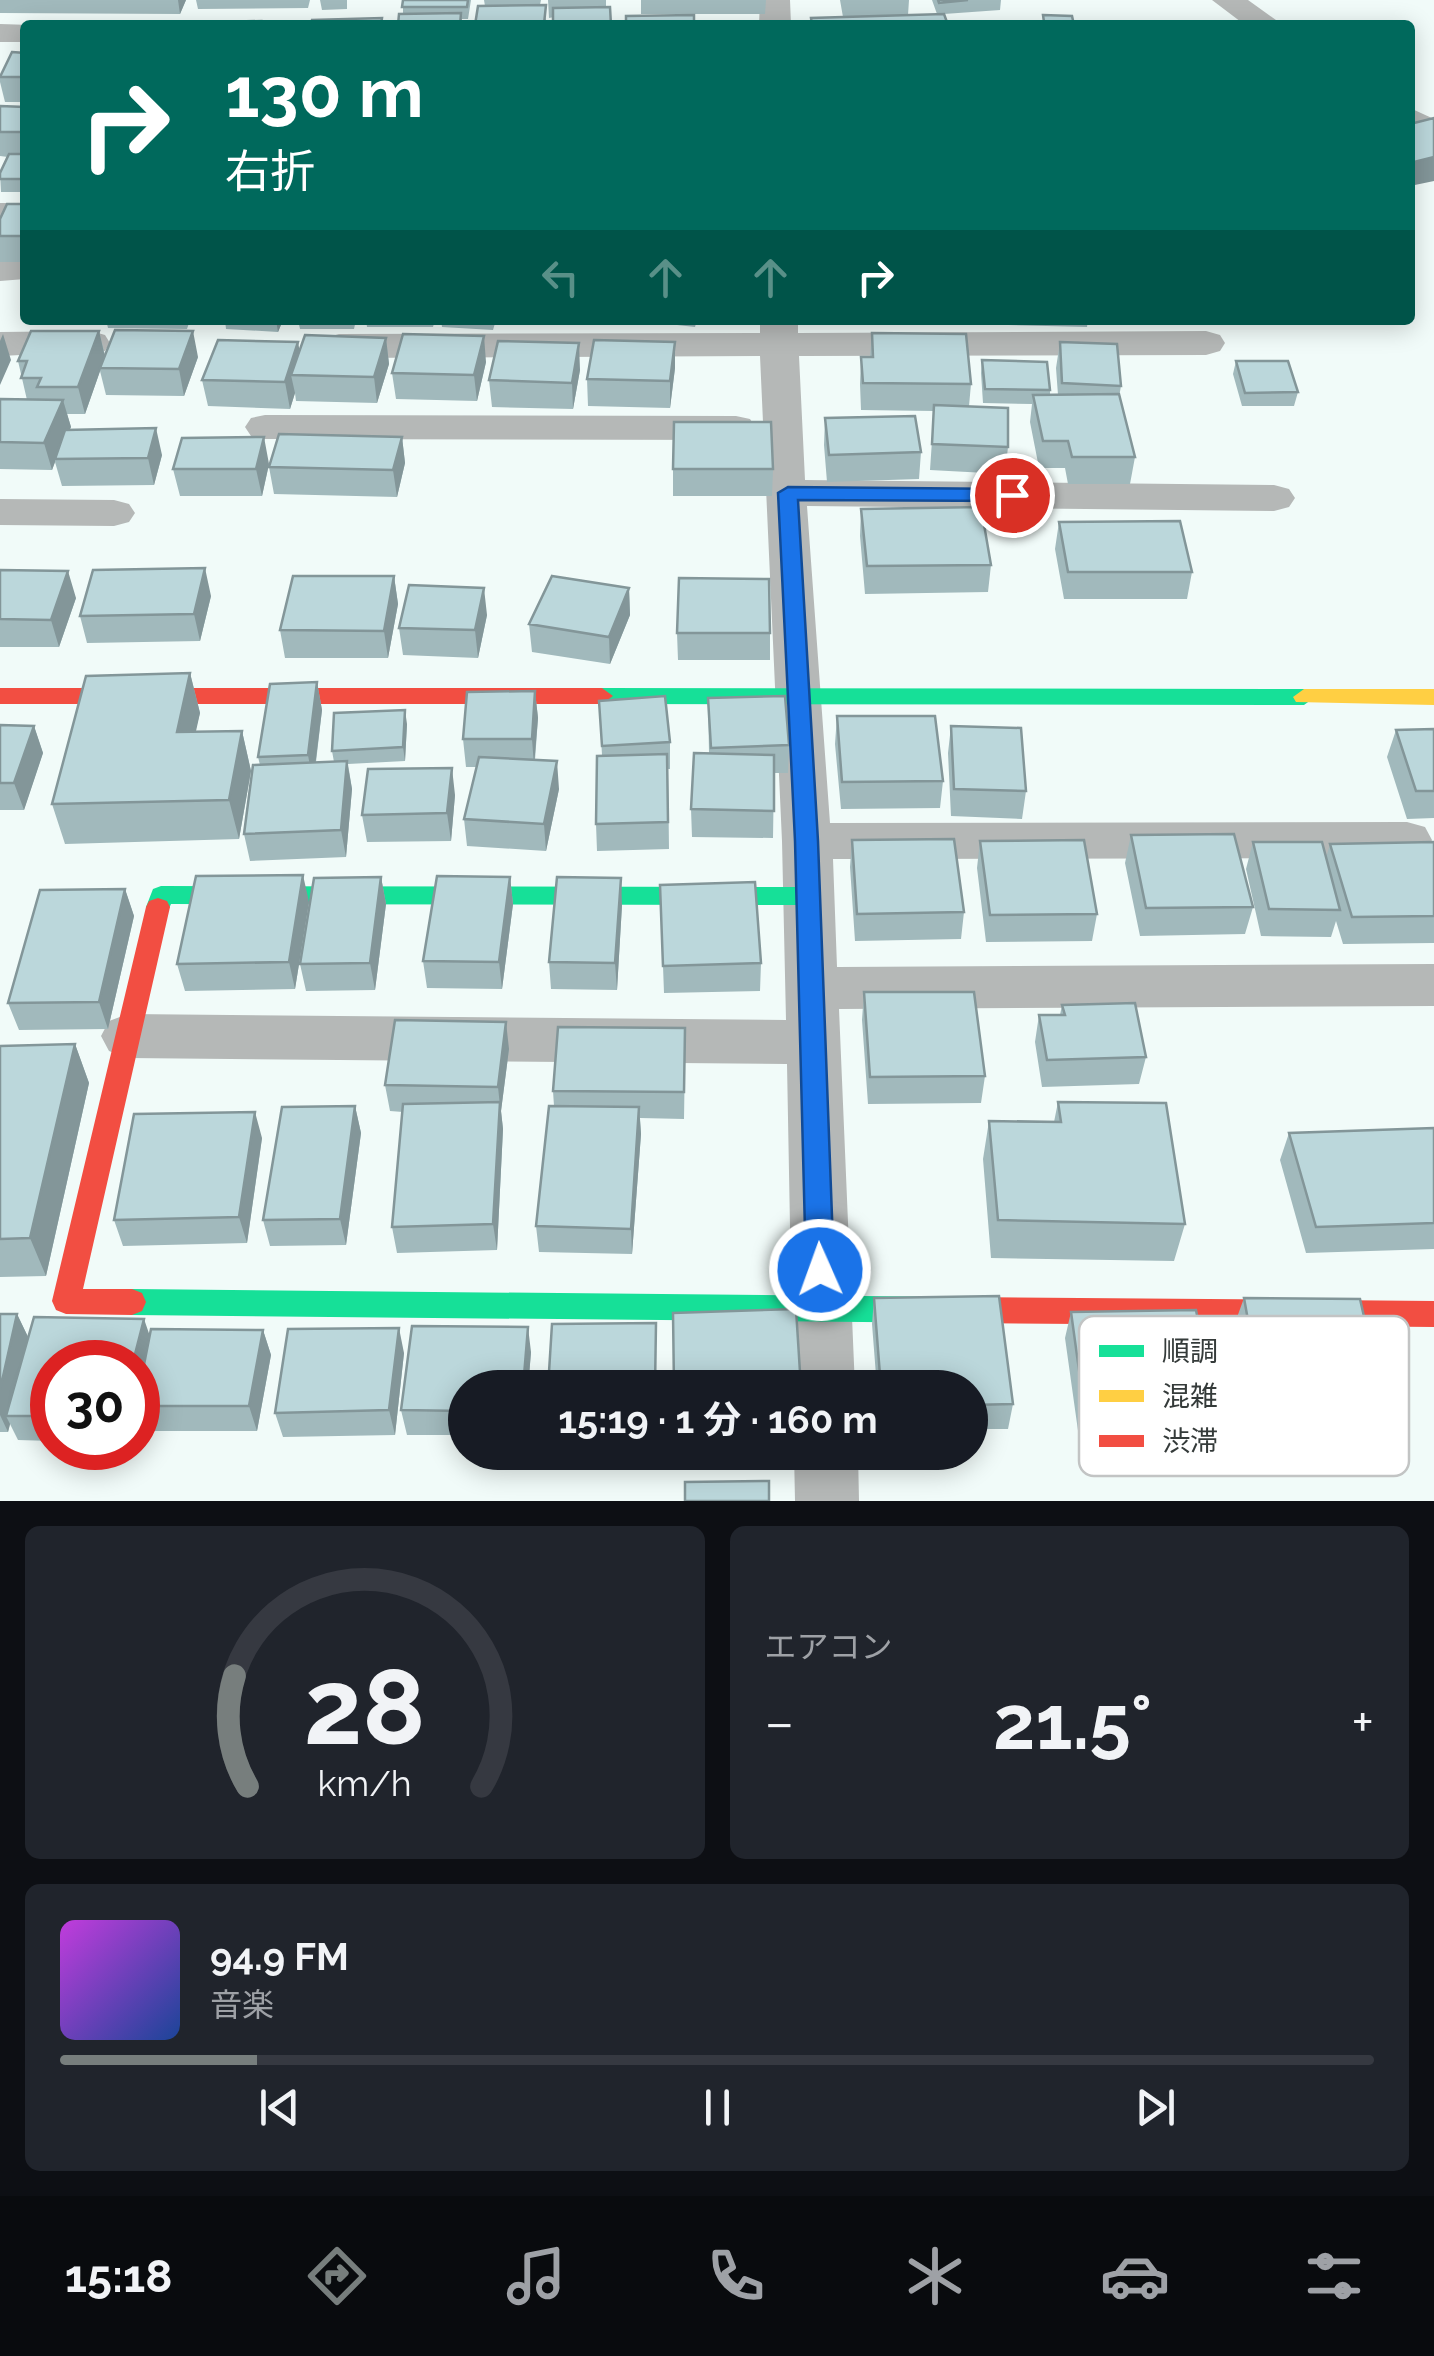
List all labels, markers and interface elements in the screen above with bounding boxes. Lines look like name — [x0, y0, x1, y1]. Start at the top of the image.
text: 130 m — [225, 51, 424, 133]
icon: right — [60, 60, 190, 190]
text: 右折 — [225, 145, 315, 198]
icon: left — [533, 250, 588, 305]
icon: ahead — [638, 250, 693, 305]
icon: ahead — [743, 250, 798, 305]
icon: right — [848, 250, 903, 305]
pin — [970, 453, 1055, 538]
icon: arrive — [985, 468, 1040, 523]
position arrow — [768, 1218, 872, 1322]
legend — [1079, 1316, 1409, 1476]
text: 順調 — [1162, 1335, 1218, 1368]
speed limit sign: 30 — [30, 1340, 160, 1470]
text: 混雑 — [1162, 1380, 1218, 1413]
text: 15:19 · 1 分 · 160 m — [558, 1397, 878, 1442]
text: 渋滞 — [1162, 1425, 1218, 1458]
text: エアコン — [765, 1628, 893, 1665]
text: 28 — [304, 1646, 425, 1768]
text: 21.5° — [993, 1678, 1152, 1767]
text: − — [765, 1690, 794, 1755]
text: + — [1351, 1690, 1374, 1755]
text: km/h — [318, 1762, 412, 1804]
text: 94.9 FM — [210, 1934, 349, 1979]
text: 音楽 — [210, 1986, 274, 2023]
icon: previous — [252, 2080, 307, 2135]
icon: pause — [690, 2080, 745, 2135]
icon: next — [1128, 2080, 1183, 2135]
icon: directions — [302, 2241, 372, 2311]
icon: music — [501, 2241, 571, 2311]
icon: phone — [701, 2241, 771, 2311]
icon: climate — [900, 2241, 970, 2311]
icon: car — [1100, 2241, 1170, 2311]
icon: filters — [1299, 2241, 1369, 2311]
text: 15:18 — [65, 2250, 172, 2303]

